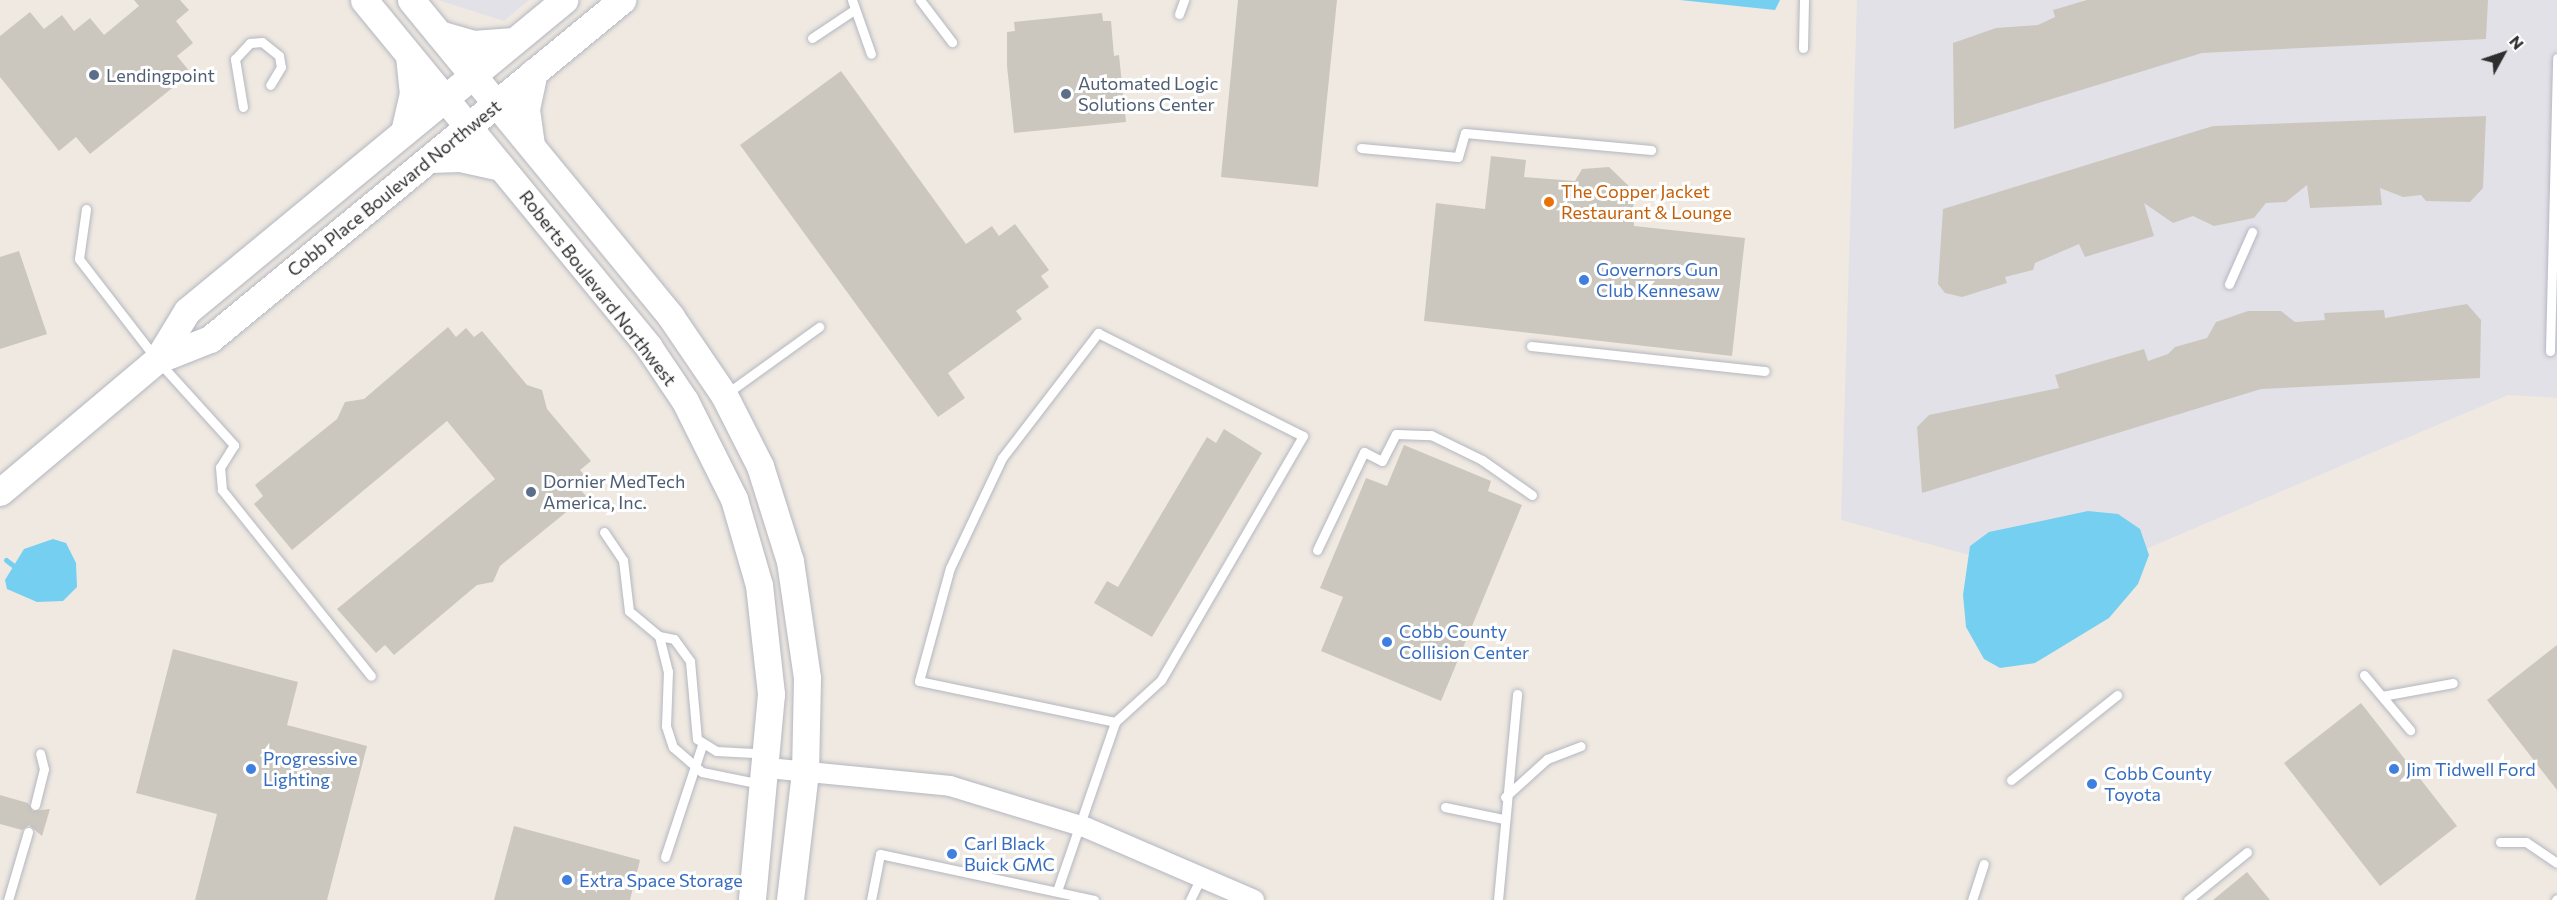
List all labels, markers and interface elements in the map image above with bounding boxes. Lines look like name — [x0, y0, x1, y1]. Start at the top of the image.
north arrow — [2473, 24, 2533, 84]
text: N — [2506, 31, 2528, 53]
place label: Lendingpoint — [106, 64, 215, 86]
marker: Lendingpoint — [87, 68, 101, 82]
place label: Automated Logic Solutions Center — [1078, 73, 1218, 116]
marker: Automated Logic Solutions Center — [1059, 87, 1073, 101]
street label: Cobb Place Boulevard Northwest — [283, 95, 505, 281]
place label: The Copper Jacket Restaurant & Lounge — [1561, 181, 1732, 224]
street label: Roberts Boulevard Northwest — [515, 186, 681, 390]
marker: The Copper Jacket Restaurant & Lounge — [1542, 195, 1556, 209]
place label: Governors Gun Club Kennesaw — [1596, 259, 1720, 302]
marker: Governors Gun Club Kennesaw — [1577, 273, 1591, 287]
place label: Dornier MedTech America, Inc. — [543, 471, 685, 514]
marker: Dornier MedTech America, Inc. — [524, 485, 538, 499]
place label: Cobb County Collision Center — [1399, 621, 1529, 664]
marker: Cobb County Collision Center — [1380, 635, 1394, 649]
place label: Progressive Lighting — [263, 748, 357, 790]
place label: Jim Tidwell Ford — [2406, 758, 2536, 780]
marker: Progressive Lighting — [244, 762, 258, 776]
marker: Jim Tidwell Ford — [2387, 762, 2401, 776]
place label: Cobb County Toyota — [2104, 763, 2212, 806]
marker: Cobb County Toyota — [2085, 777, 2099, 791]
place label: Carl Black Buick GMC — [964, 833, 1055, 876]
marker: Carl Black Buick GMC — [945, 847, 959, 861]
place label: Extra Space Storage — [579, 869, 743, 891]
marker: Extra Space Storage — [560, 873, 574, 887]

